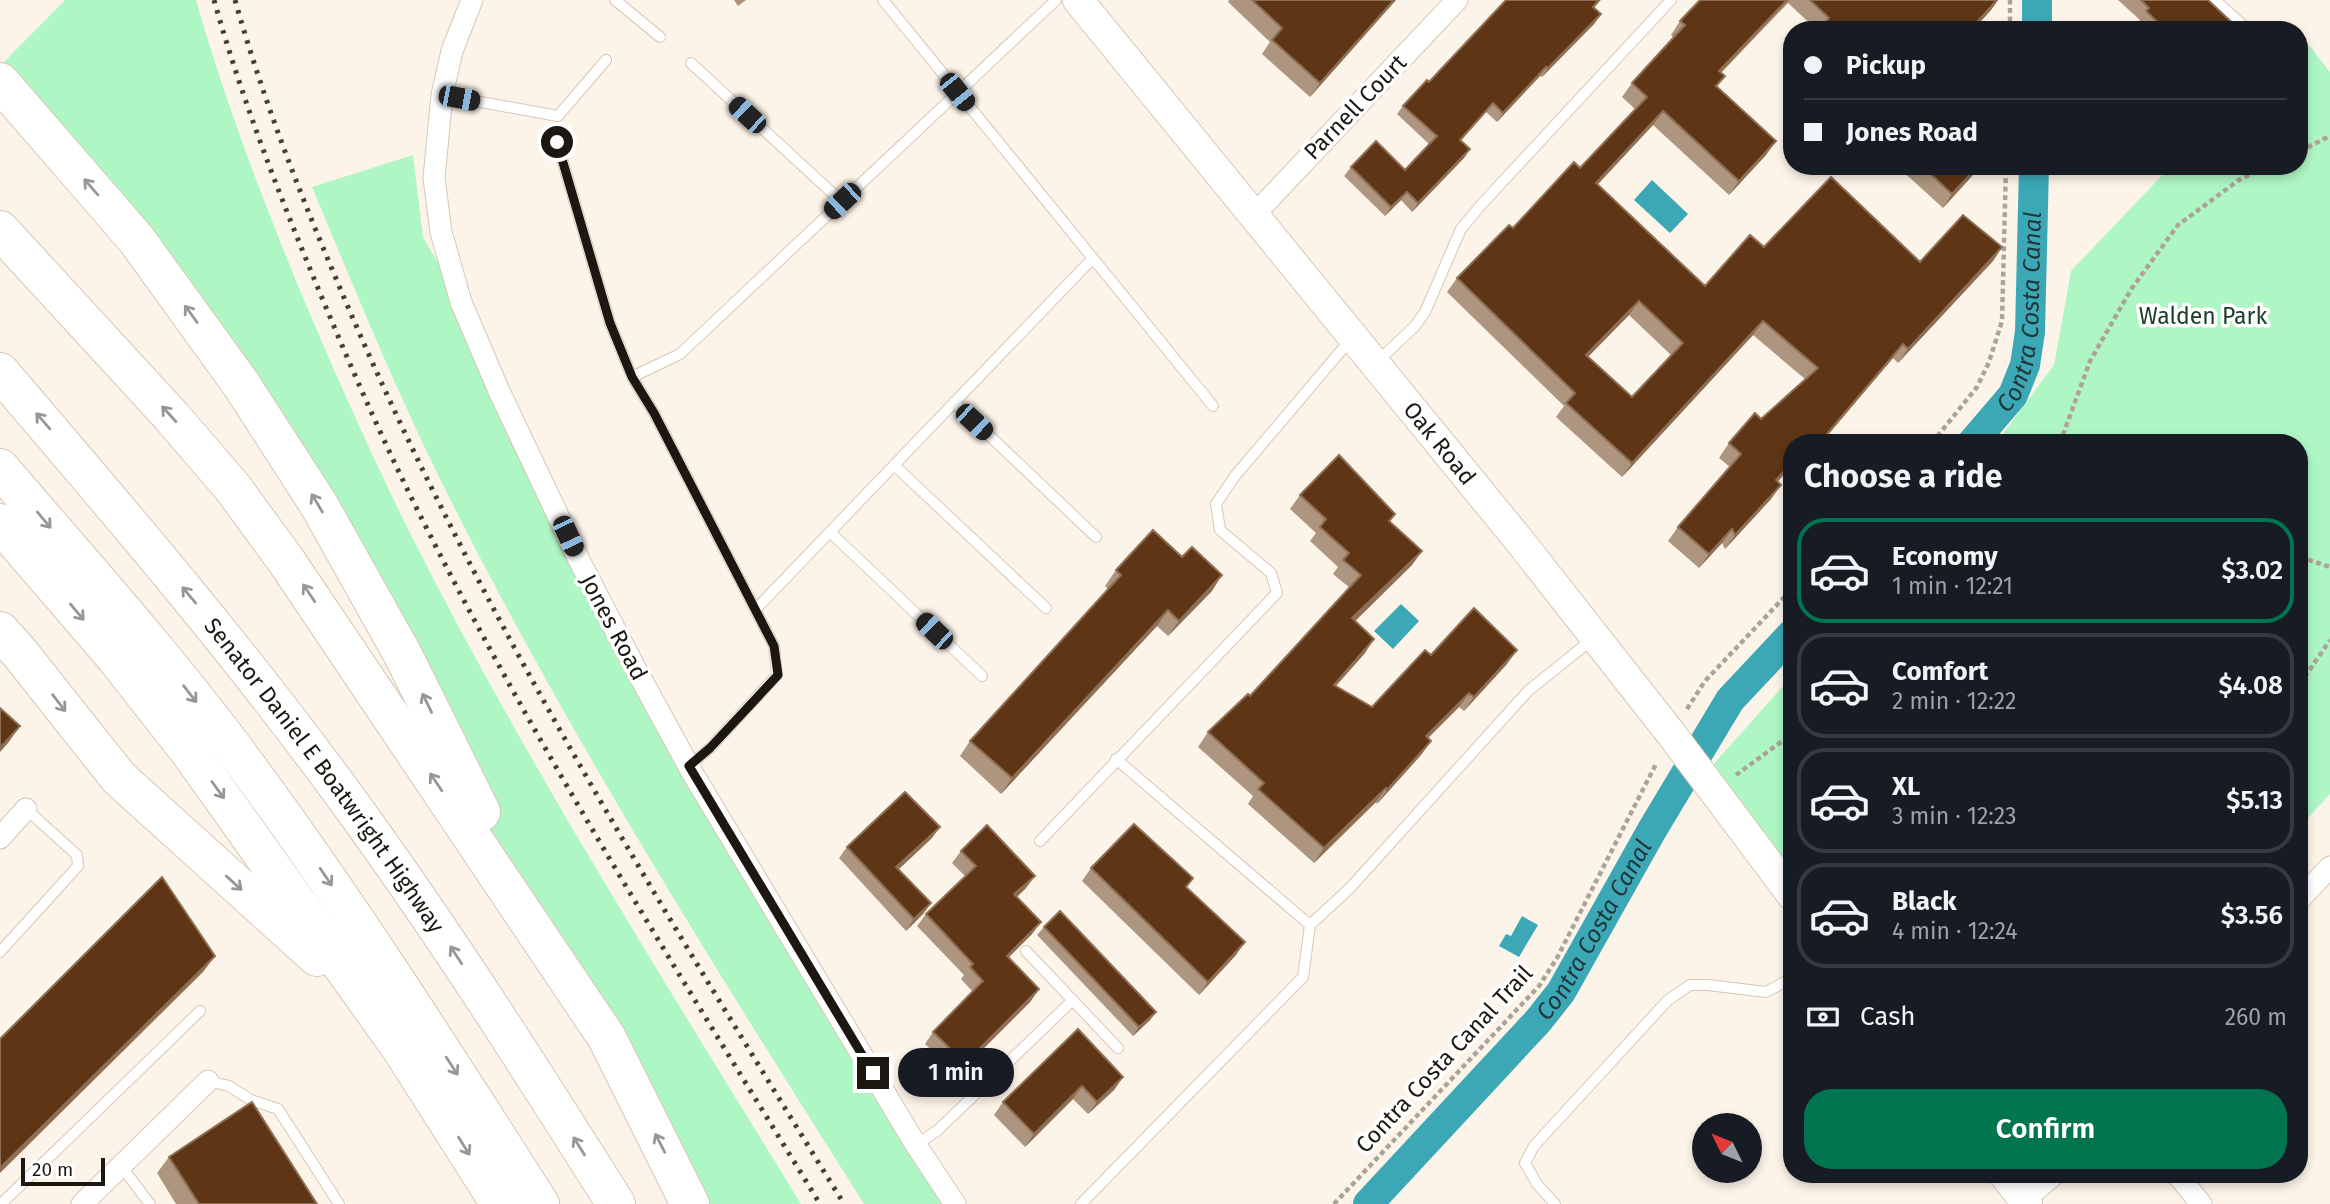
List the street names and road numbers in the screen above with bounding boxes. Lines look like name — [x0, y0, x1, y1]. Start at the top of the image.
street label: Parnell Court — [1298, 48, 1413, 165]
street label: Oak Road — [1397, 396, 1482, 490]
street label: Jones Road — [574, 569, 654, 685]
street label: Senator Daniel E Boatwright Highway — [198, 612, 451, 939]
street label: Contra Costa Canal Trail — [1350, 959, 1538, 1159]

